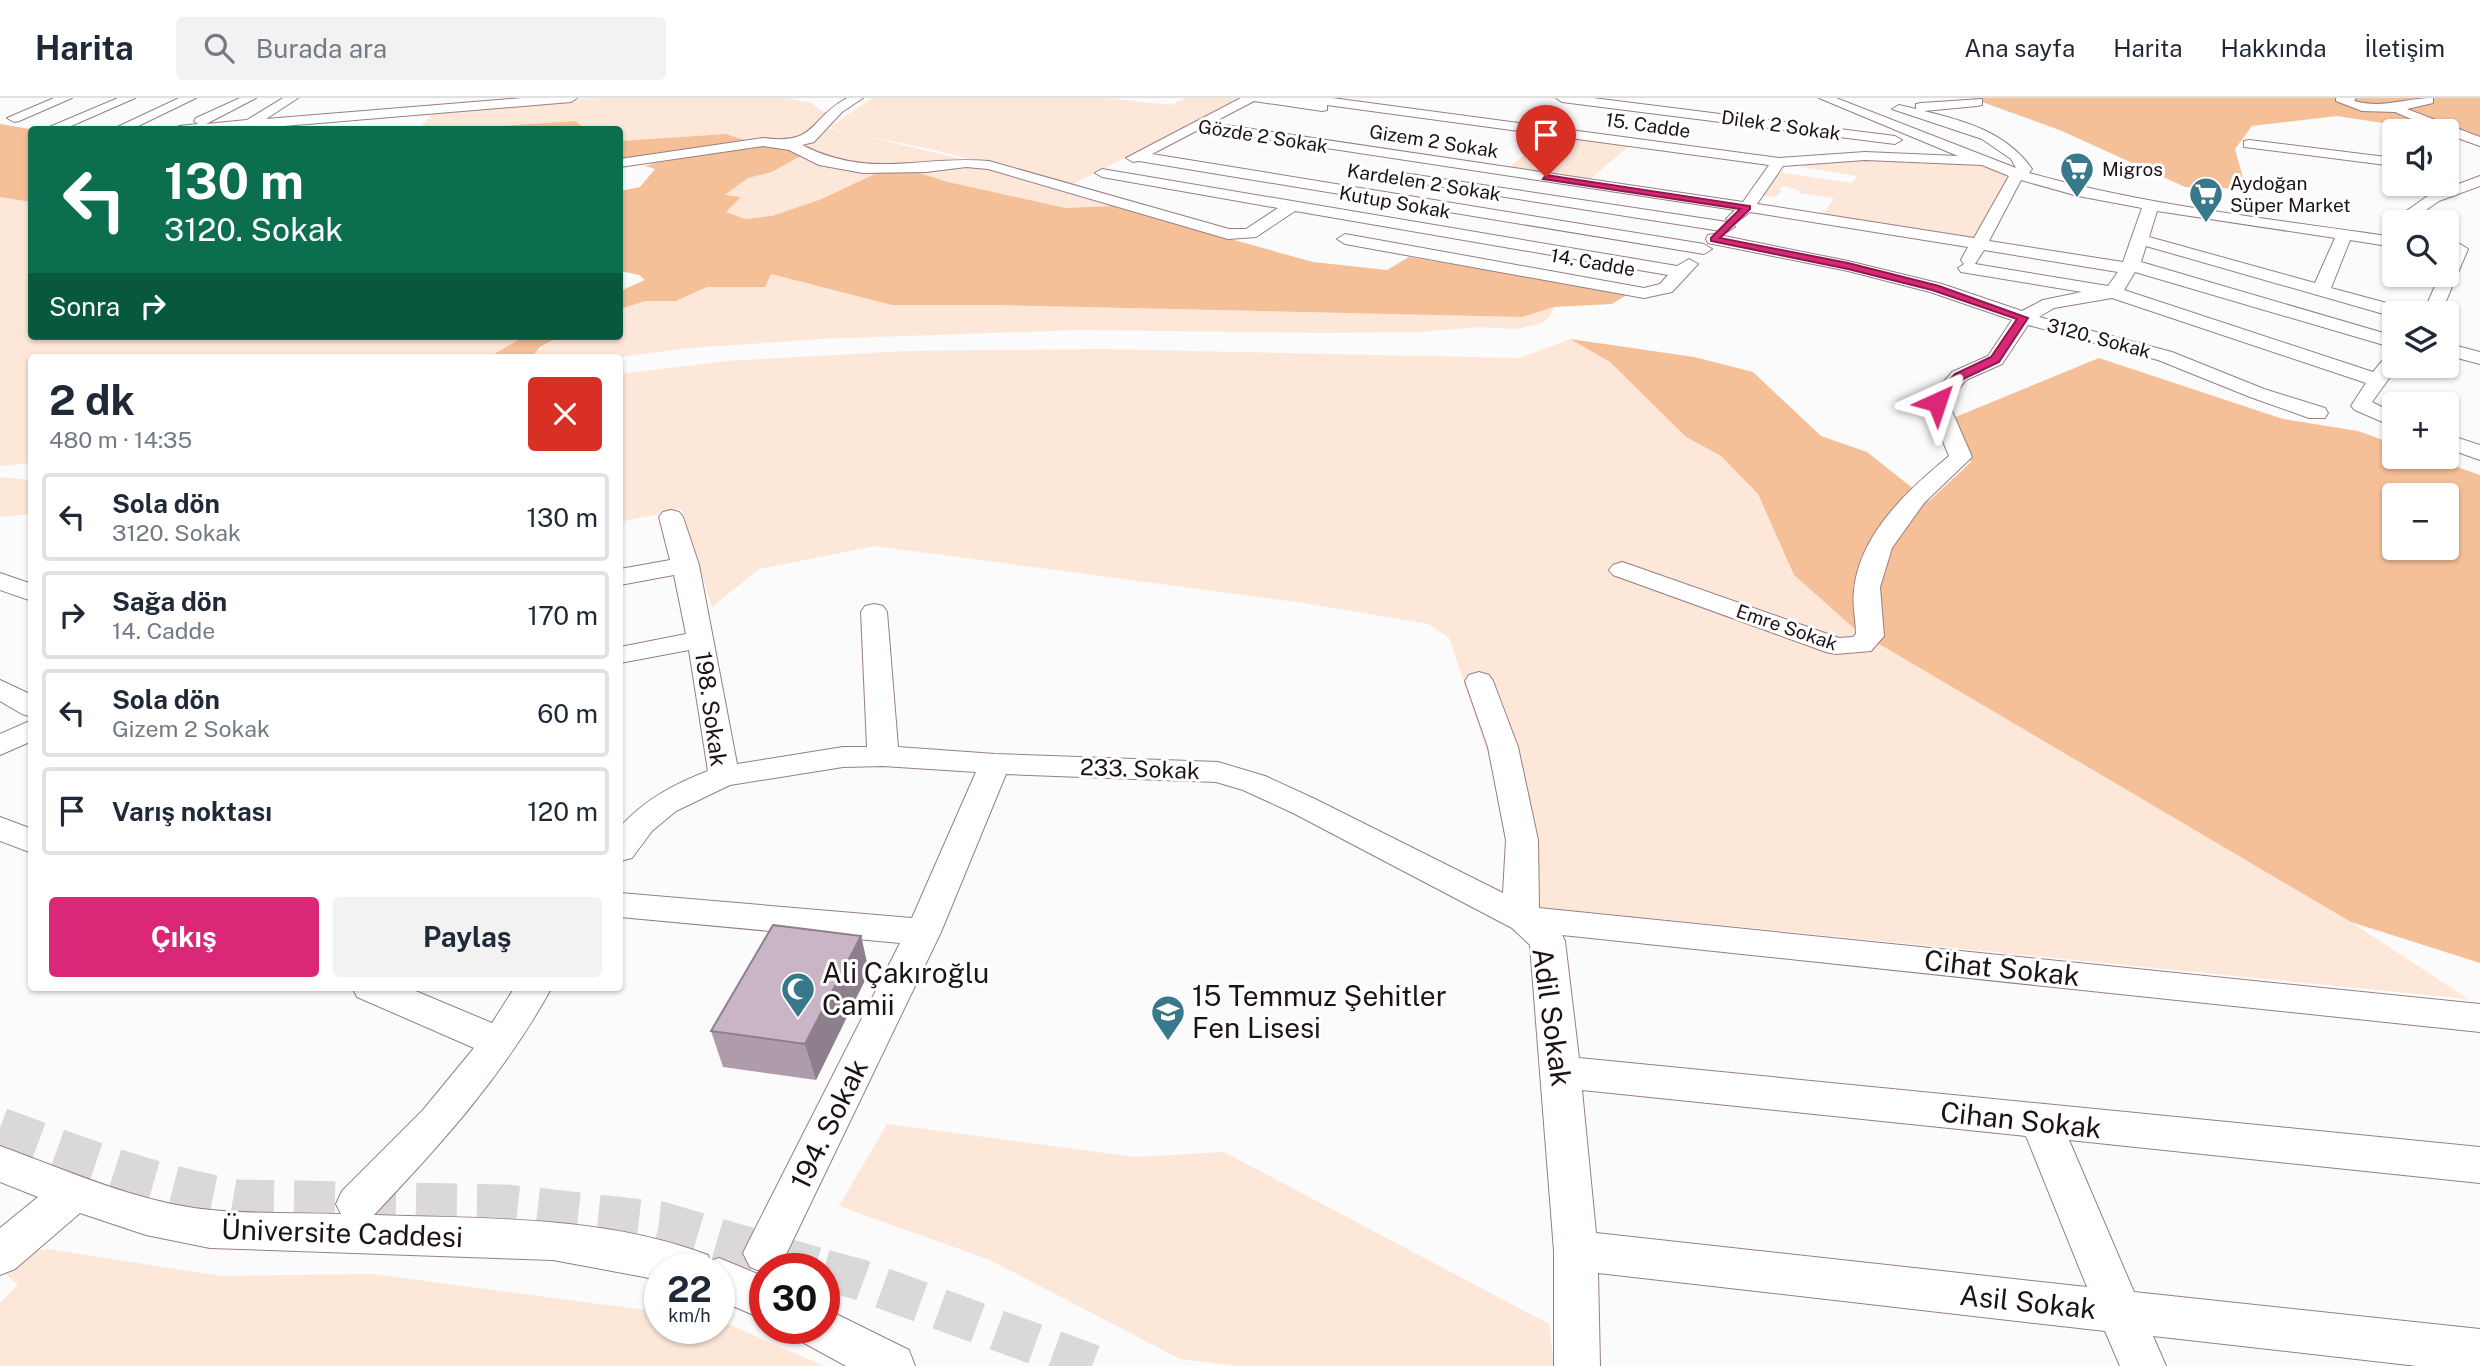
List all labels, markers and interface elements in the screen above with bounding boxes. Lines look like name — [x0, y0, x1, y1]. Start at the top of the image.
search box — [176, 17, 666, 80]
text: Harita — [35, 29, 134, 67]
icon: search — [200, 29, 238, 67]
text: Burada ara — [256, 33, 387, 64]
text: Ana sayfa — [1964, 34, 2075, 62]
text: Harita — [2113, 34, 2183, 62]
text: Hakkında — [2221, 34, 2326, 62]
text: İletişim — [2364, 34, 2445, 62]
pin — [1516, 105, 1576, 177]
street label: Dilek 2 Sokak — [1720, 106, 1842, 144]
street label: 15. Cadde — [1604, 108, 1692, 142]
street label: Gözde 2 Sokak — [1197, 115, 1330, 157]
icon: arrive — [1527, 116, 1565, 154]
map controls — [2382, 119, 2459, 560]
button: sound — [2382, 119, 2459, 196]
street label: Gizem 2 Sokak — [1368, 120, 1500, 162]
supermarket icon: Migros — [2058, 150, 2096, 199]
text: 130 m — [164, 152, 304, 210]
icon: left — [49, 154, 140, 245]
place label: Migros — [2102, 158, 2163, 180]
street label: Kardelen 2 Sokak — [1346, 159, 1503, 205]
place label: Aydoğan Süper Market — [2230, 172, 2351, 216]
supermarket icon: Aydoğan Süper Market — [2187, 175, 2225, 224]
street label: Kutup Sokak — [1338, 181, 1453, 223]
button: search — [2382, 210, 2459, 287]
text: 3120. Sokak — [164, 211, 343, 248]
street label: 14. Cadde — [1549, 244, 1637, 280]
icon: right — [134, 287, 172, 325]
text: Sonra — [49, 291, 120, 322]
button: layers — [2382, 301, 2459, 378]
street label: 3120. Sokak — [2045, 314, 2154, 362]
position arrow — [1900, 365, 1974, 439]
text: 2 dk — [49, 375, 135, 424]
button: close — [528, 377, 602, 451]
button: + — [2382, 392, 2459, 469]
text: 480 m · 14:35 — [49, 426, 192, 453]
button: − — [2382, 483, 2459, 560]
text: Sola dön — [112, 488, 220, 519]
icon: left — [53, 498, 91, 536]
text: 130 m — [526, 502, 598, 533]
text: 3120. Sokak — [112, 519, 241, 546]
text: Sağa dön — [112, 586, 227, 617]
icon: right — [53, 596, 91, 634]
street label: Emre Sokak — [1734, 599, 1841, 655]
text: 170 m — [528, 600, 598, 631]
text: 14. Cadde — [112, 617, 215, 644]
street label: 198. Sokak — [690, 650, 733, 768]
text: Sola dön — [112, 684, 220, 715]
icon: left — [53, 694, 91, 732]
text: 60 m — [537, 698, 598, 729]
text: Gizem 2 Sokak — [112, 715, 270, 742]
street label: 233. Sokak — [1080, 753, 1200, 784]
icon: arrive — [53, 792, 91, 830]
text: Varış noktası — [112, 796, 272, 827]
text: 120 m — [527, 796, 598, 827]
button: Çıkış — [49, 897, 319, 977]
button: Paylaş — [333, 897, 602, 977]
street label: Cihat Sokak — [1923, 943, 2081, 992]
street label: Adil Sokak — [1526, 945, 1579, 1088]
place label: Ali Çakıroğlu Camii — [822, 956, 989, 1021]
mosque icon: Ali Çakıroğlu Camii — [779, 970, 817, 1019]
place label: 15 Temmuz Şehitler Fen Lisesi — [1192, 979, 1447, 1044]
school or university icon: 15 Temmuz Şehitler Fen Lisesi — [1149, 993, 1187, 1042]
street label: 194. Sokak — [783, 1053, 874, 1194]
street label: Cihan Sokak — [1939, 1095, 2103, 1144]
street label: Üniversite Caddesi — [221, 1212, 463, 1253]
speed limit sign: 30 — [749, 1253, 840, 1344]
text: 22 — [667, 1269, 712, 1310]
street label: Asil Sokak — [1958, 1278, 2098, 1325]
text: km/h — [668, 1305, 711, 1326]

